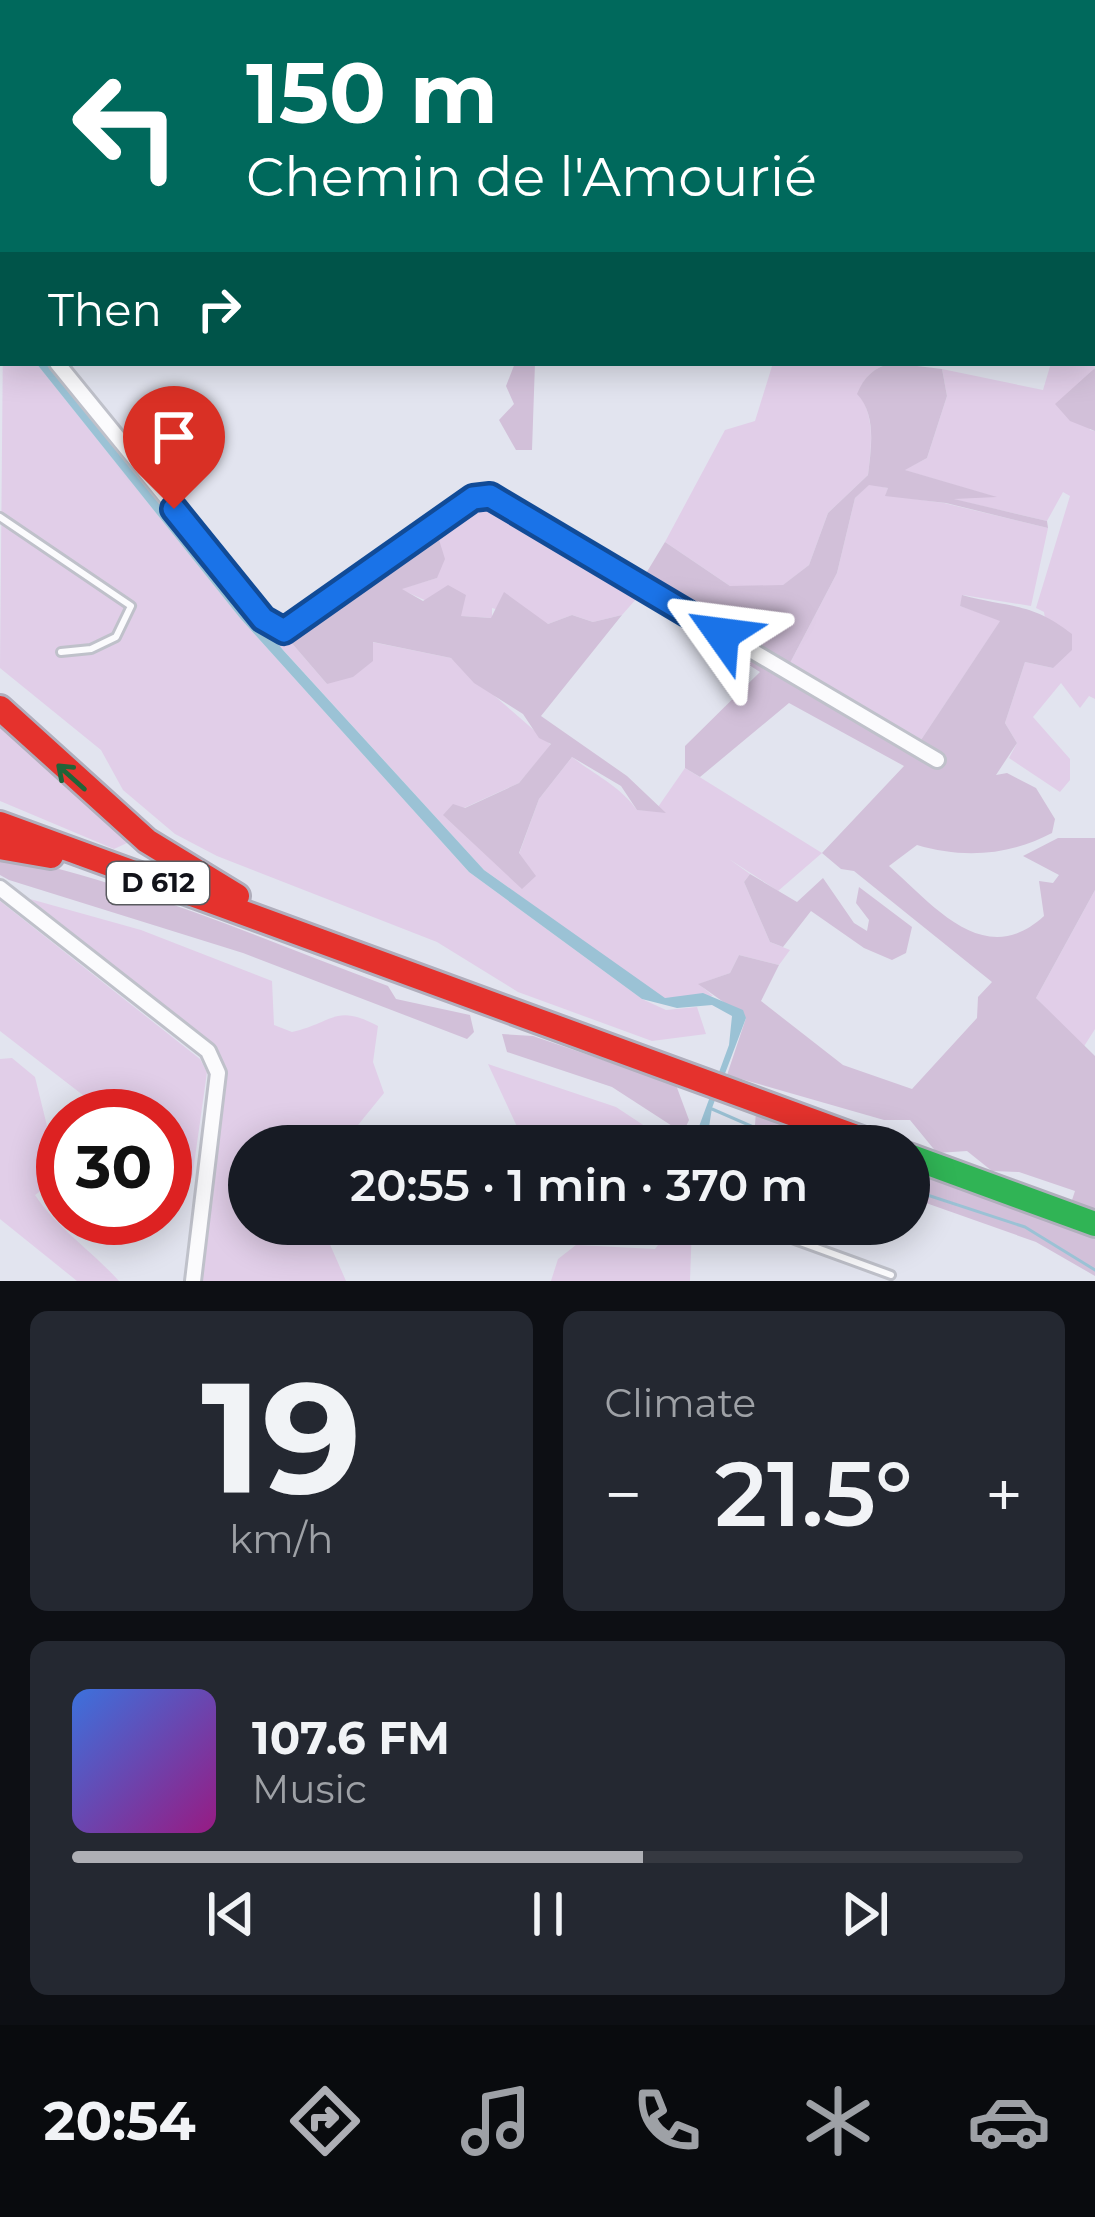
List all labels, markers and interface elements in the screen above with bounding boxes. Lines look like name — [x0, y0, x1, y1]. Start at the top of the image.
text: 150 m — [246, 42, 498, 144]
icon: left — [48, 48, 204, 204]
text: Chemin de l'Amourié — [246, 144, 817, 210]
icon: right — [186, 276, 252, 342]
text: Then — [48, 282, 162, 337]
pin — [123, 386, 225, 509]
icon: arrive — [141, 404, 207, 470]
position arrow — [659, 571, 785, 697]
one-way arrow — [57, 764, 87, 791]
road number: D 612 — [107, 862, 209, 904]
speed limit sign: 30 — [36, 1089, 192, 1245]
text: 20:55 · 1 min · 370 m — [350, 1157, 808, 1212]
text: 19 — [201, 1342, 362, 1532]
text: Climate — [605, 1379, 756, 1427]
text: 21.5° — [715, 1439, 913, 1549]
text: − — [605, 1454, 642, 1535]
text: + — [985, 1454, 1023, 1535]
text: km/h — [229, 1515, 333, 1563]
text: 107.6 FM — [252, 1710, 450, 1765]
text: Music — [252, 1765, 367, 1813]
icon: previous — [198, 1881, 264, 1947]
icon: pause — [515, 1881, 581, 1947]
icon: next — [832, 1881, 898, 1947]
icon: directions — [283, 2079, 367, 2163]
icon: music — [454, 2079, 538, 2163]
icon: phone — [625, 2079, 709, 2163]
icon: climate — [796, 2079, 880, 2163]
icon: car — [967, 2079, 1051, 2163]
text: 20:54 — [44, 2088, 196, 2154]

